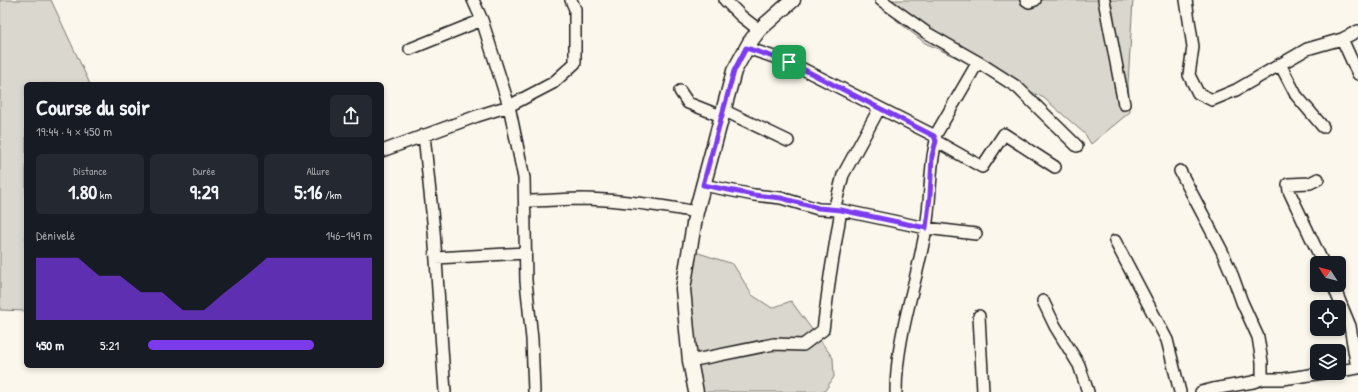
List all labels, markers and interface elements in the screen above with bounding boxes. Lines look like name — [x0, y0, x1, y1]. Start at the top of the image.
pin — [772, 45, 806, 79]
icon: arrive — [778, 51, 800, 73]
text: Course du soir — [36, 92, 150, 122]
button: share — [330, 95, 372, 137]
text: 19:44 · 4 × 450 m — [36, 122, 112, 140]
text: Distance — [73, 164, 107, 178]
text: Durée — [193, 164, 215, 178]
text: Allure — [306, 164, 330, 178]
text: 1.80 — [68, 178, 97, 205]
text: 9:29 — [190, 178, 218, 205]
text: 5:16 — [294, 178, 323, 205]
text: km — [97, 188, 112, 202]
text: /km — [323, 188, 342, 202]
text: Dénivelé — [36, 226, 75, 244]
text: 146–149 m — [326, 226, 372, 244]
north arrow — [1310, 256, 1346, 292]
map controls — [1310, 256, 1346, 380]
button: locate — [1310, 300, 1346, 336]
text: 450 m — [36, 336, 64, 354]
text: 5:21 — [100, 336, 119, 354]
button: layers — [1310, 344, 1346, 380]

